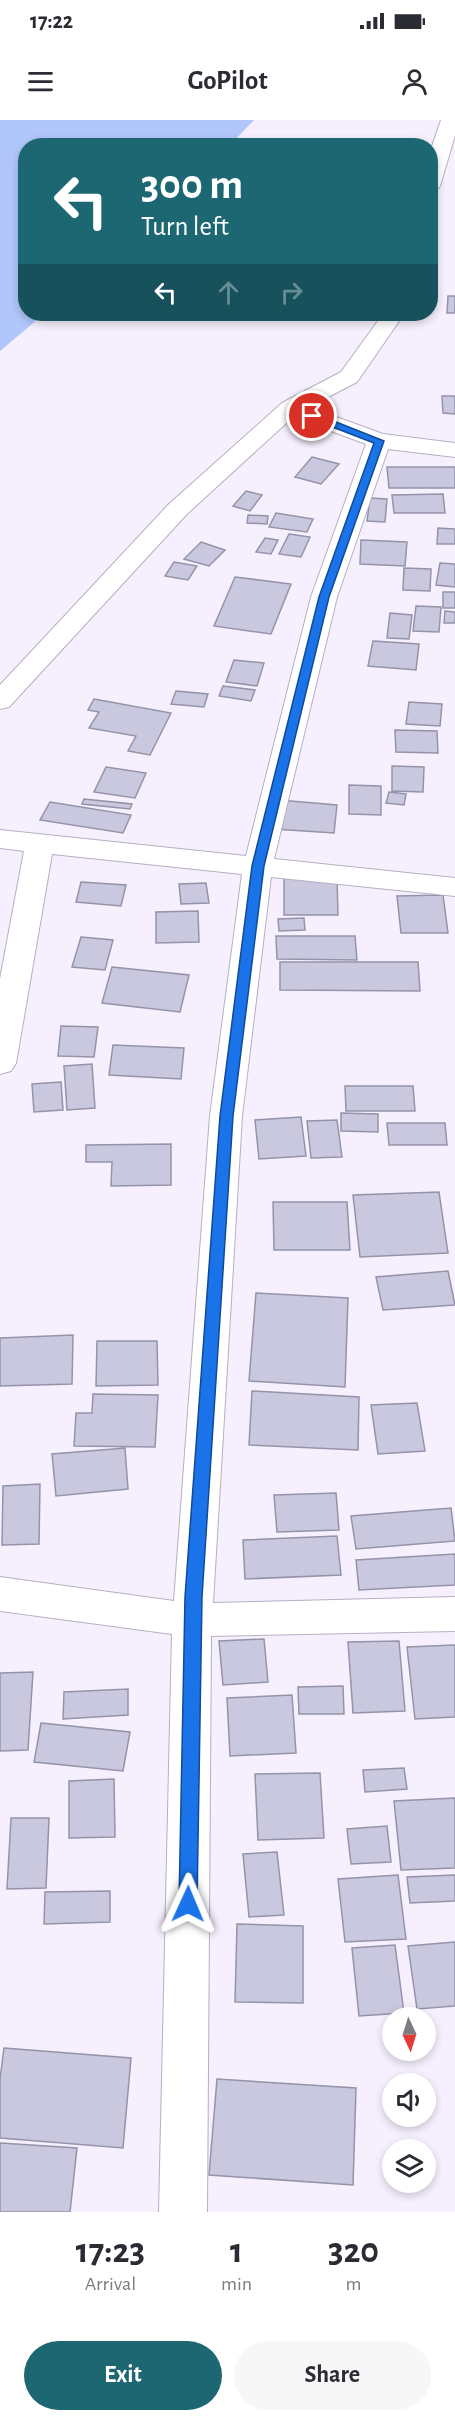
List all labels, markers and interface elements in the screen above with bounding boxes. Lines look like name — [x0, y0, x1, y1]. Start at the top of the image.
text: 17:22 — [30, 10, 73, 32]
icon: menu — [24, 65, 57, 98]
icon: person — [398, 65, 431, 98]
text: GoPilot — [187, 67, 268, 94]
icon: left — [42, 162, 120, 240]
text: 300 m — [141, 164, 243, 206]
text: Turn left — [141, 213, 229, 240]
icon: left — [149, 276, 182, 309]
icon: ahead — [212, 276, 245, 309]
icon: right — [275, 276, 308, 309]
pin — [286, 390, 337, 441]
icon: arrive — [295, 399, 328, 432]
position arrow — [156, 1872, 220, 1936]
north arrow — [382, 2007, 436, 2061]
map controls — [382, 2007, 436, 2193]
button: sound — [382, 2073, 436, 2127]
button: layers — [382, 2139, 436, 2193]
text: 17:23 — [76, 2233, 145, 2269]
text: 1 — [230, 2233, 243, 2269]
text: 320 — [328, 2233, 379, 2269]
text: Arrival — [85, 2274, 136, 2294]
text: min — [221, 2274, 252, 2294]
text: m — [346, 2274, 362, 2294]
button: Exit — [24, 2341, 222, 2410]
button: Share — [234, 2341, 431, 2410]

